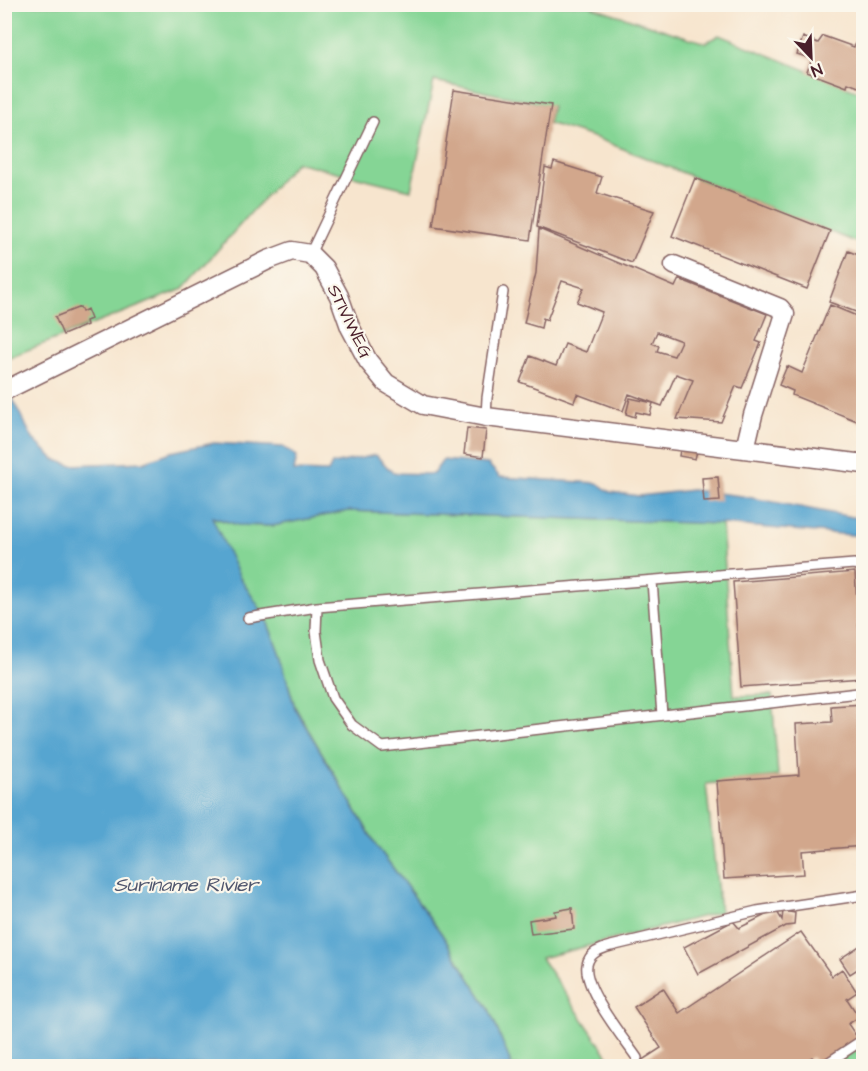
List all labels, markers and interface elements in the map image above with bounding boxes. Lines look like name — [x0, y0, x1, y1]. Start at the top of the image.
north arrow — [781, 27, 841, 87]
text: N — [808, 58, 825, 82]
street label: STIVIWEG — [321, 280, 378, 363]
water label: Suriname Rivier — [114, 871, 260, 899]

